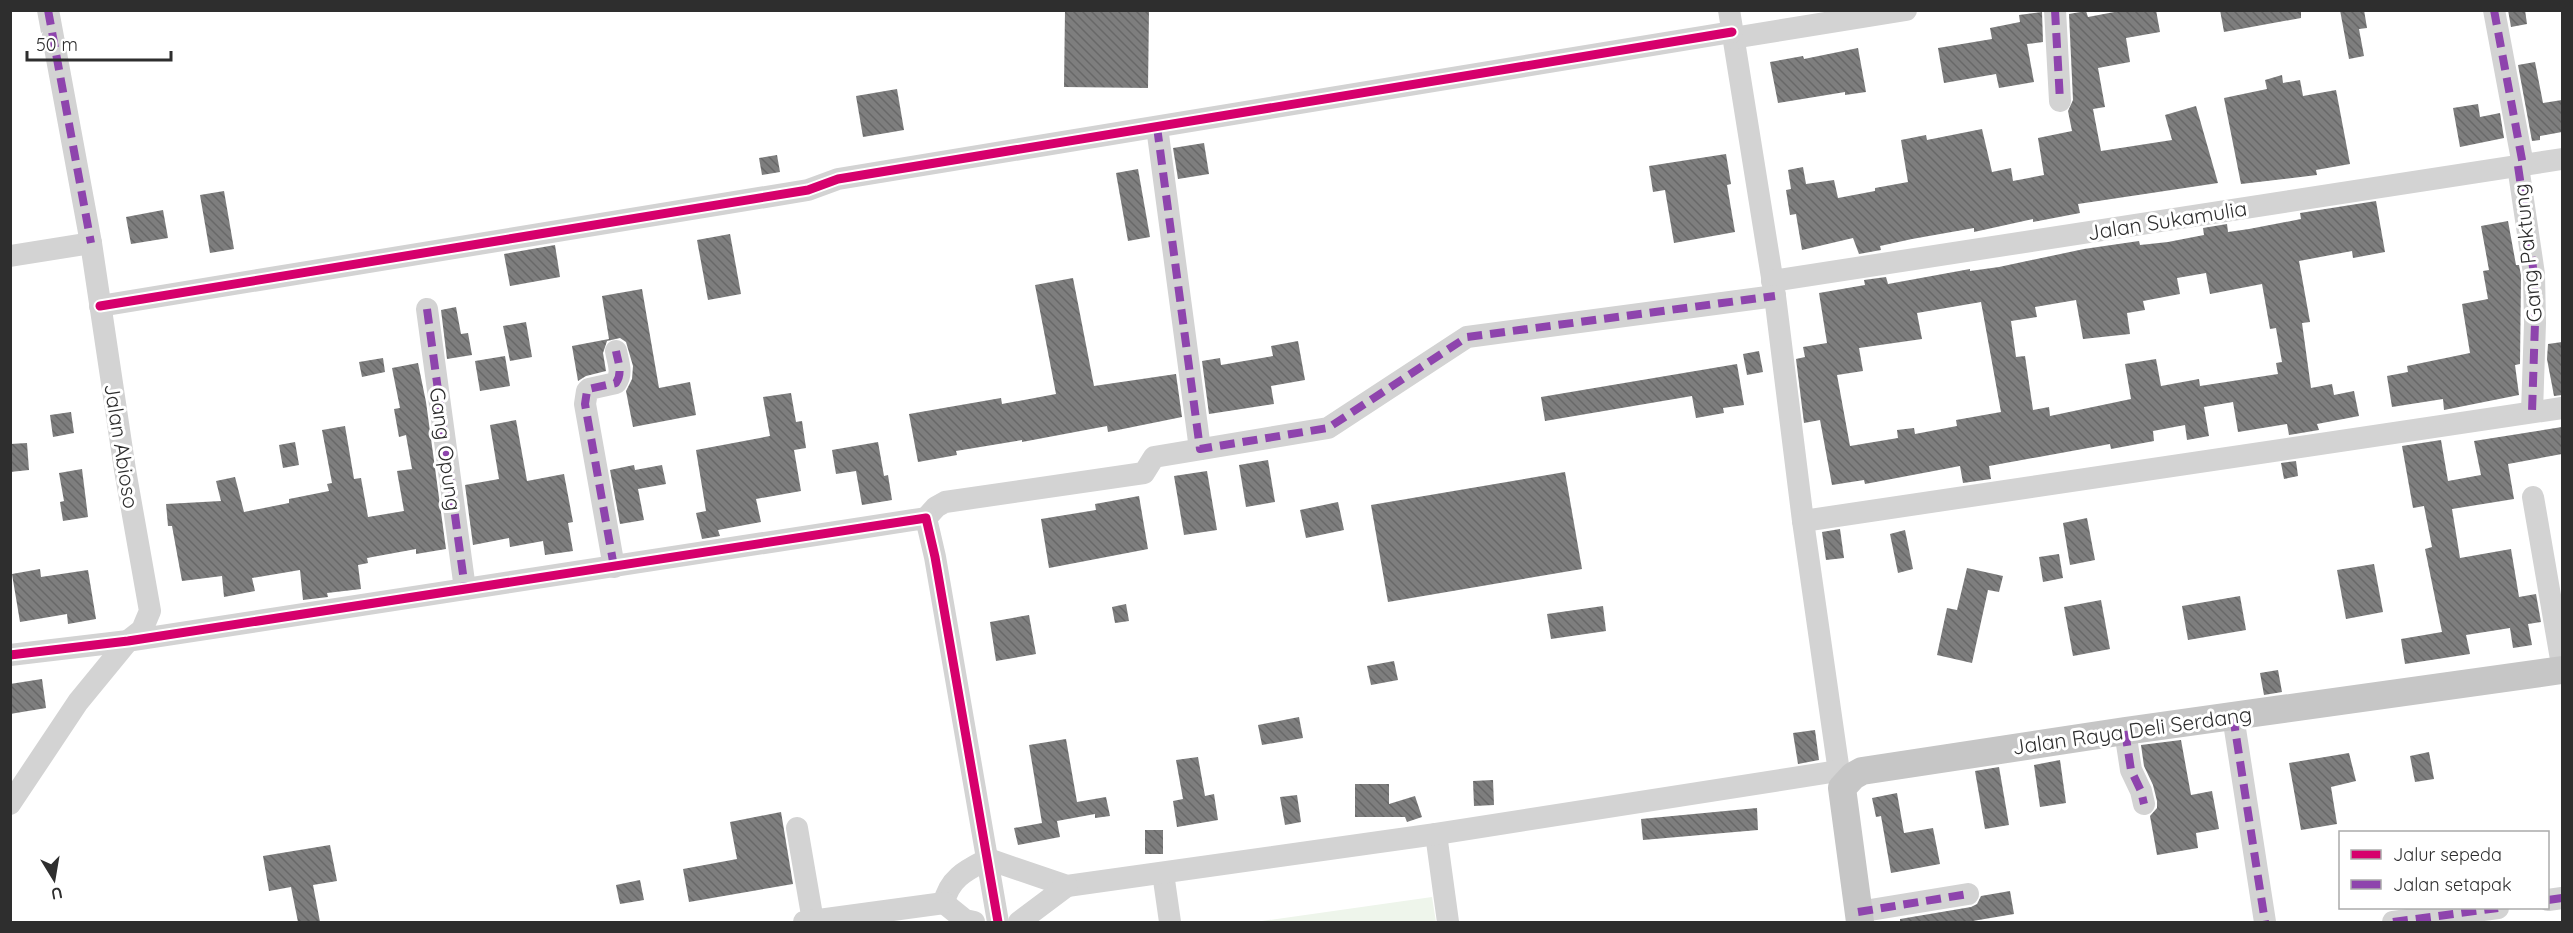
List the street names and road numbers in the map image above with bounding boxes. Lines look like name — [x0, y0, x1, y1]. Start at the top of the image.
street label: Gang Paktung — [2507, 182, 2547, 324]
street label: Jalan Sukamulia — [2085, 195, 2249, 245]
street label: Jalan Abioso — [99, 382, 145, 510]
street label: Gang Opung — [424, 386, 468, 512]
street label: Jalan Raya Deli Serdang — [2011, 700, 2253, 760]

